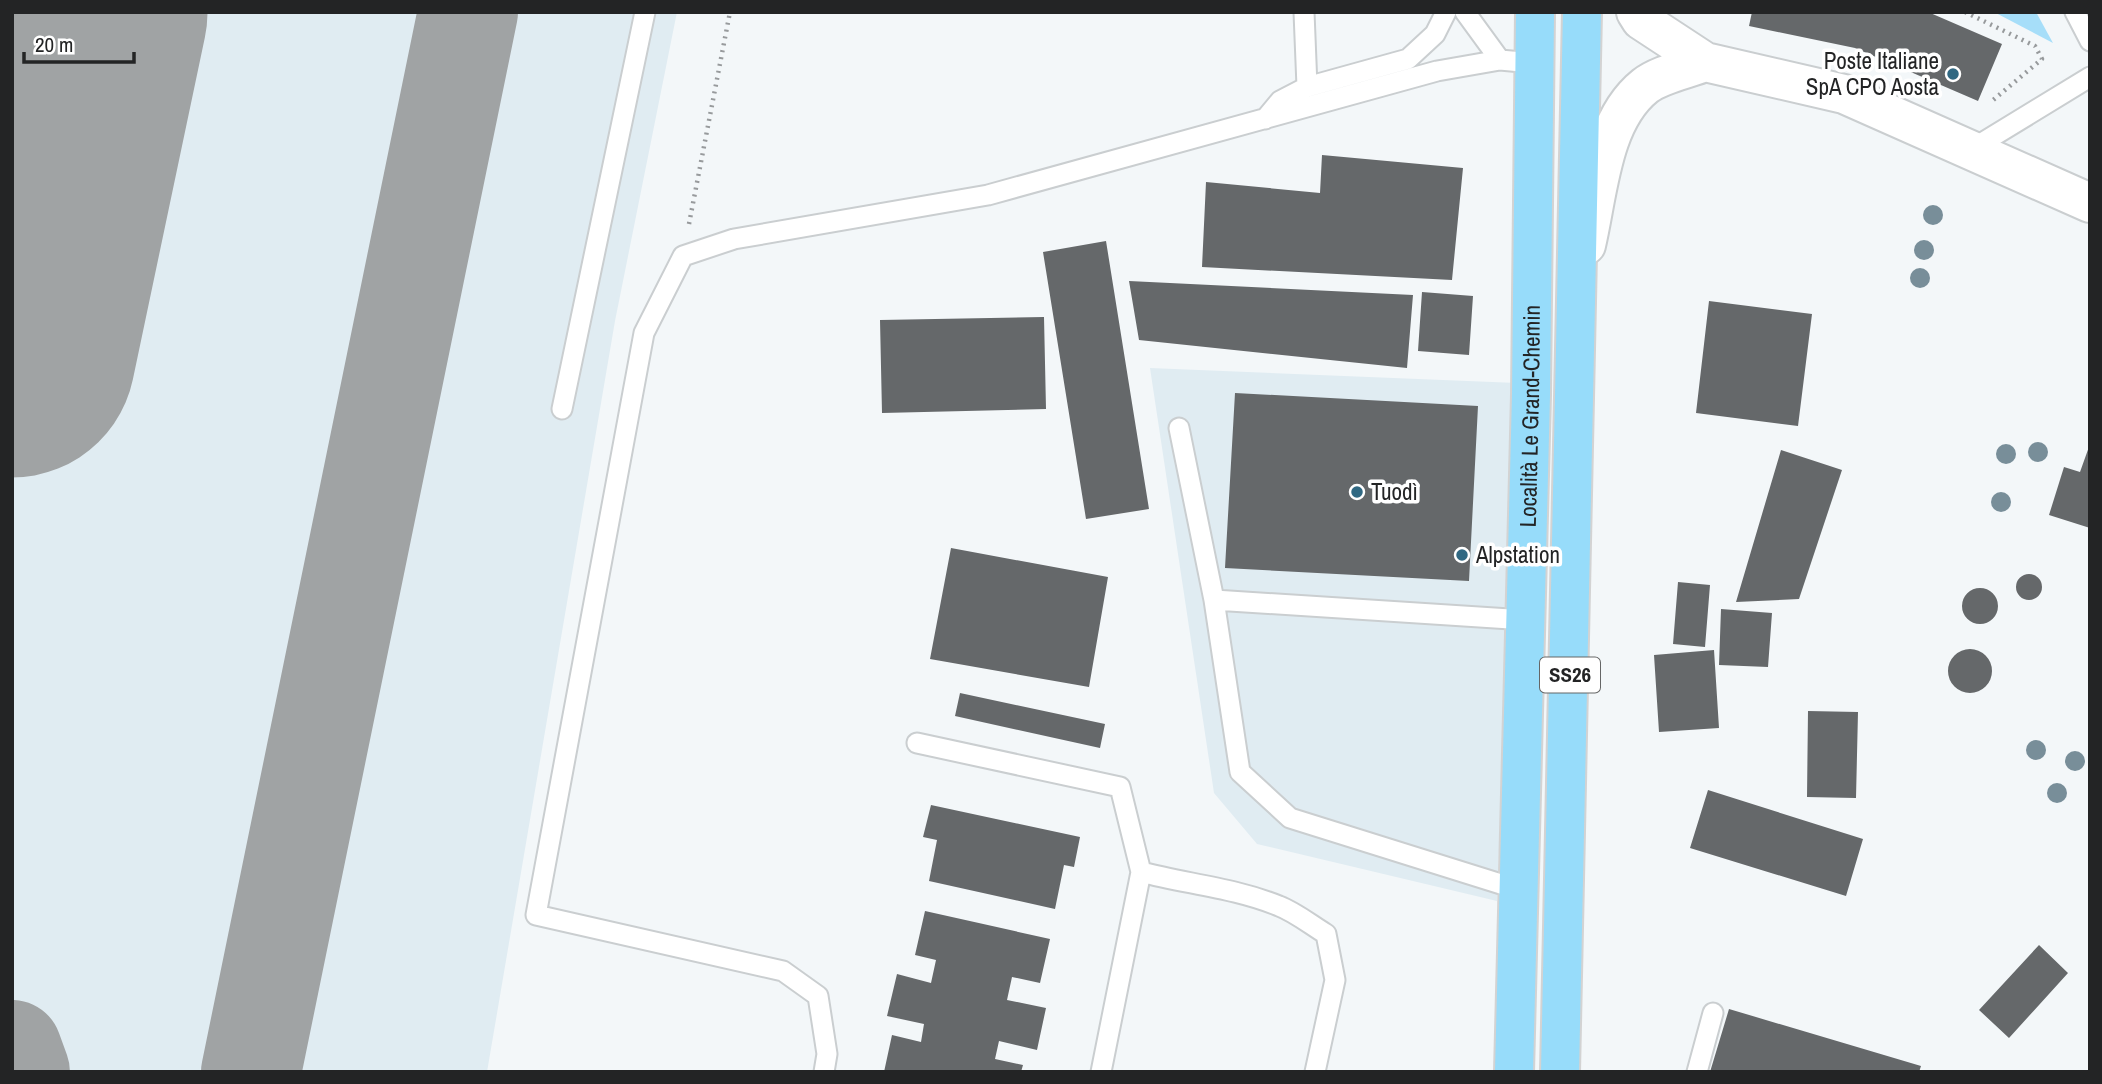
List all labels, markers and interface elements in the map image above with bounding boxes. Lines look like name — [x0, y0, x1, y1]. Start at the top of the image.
scale bar — [24, 21, 135, 65]
text: 20 m — [35, 30, 73, 59]
place label: Poste Italiane SpA CPO Aosta — [1806, 45, 1940, 102]
marker: Poste Italiane SpA CPO Aosta — [1945, 66, 1961, 82]
street label: Località Le Grand-Chemin — [1512, 305, 1547, 528]
place label: Tuodì — [1371, 476, 1418, 507]
marker: Tuodì — [1349, 484, 1365, 500]
place label: Alpstation — [1475, 539, 1560, 570]
marker: Alpstation — [1454, 547, 1470, 563]
road number: SS26 — [1540, 658, 1600, 692]

